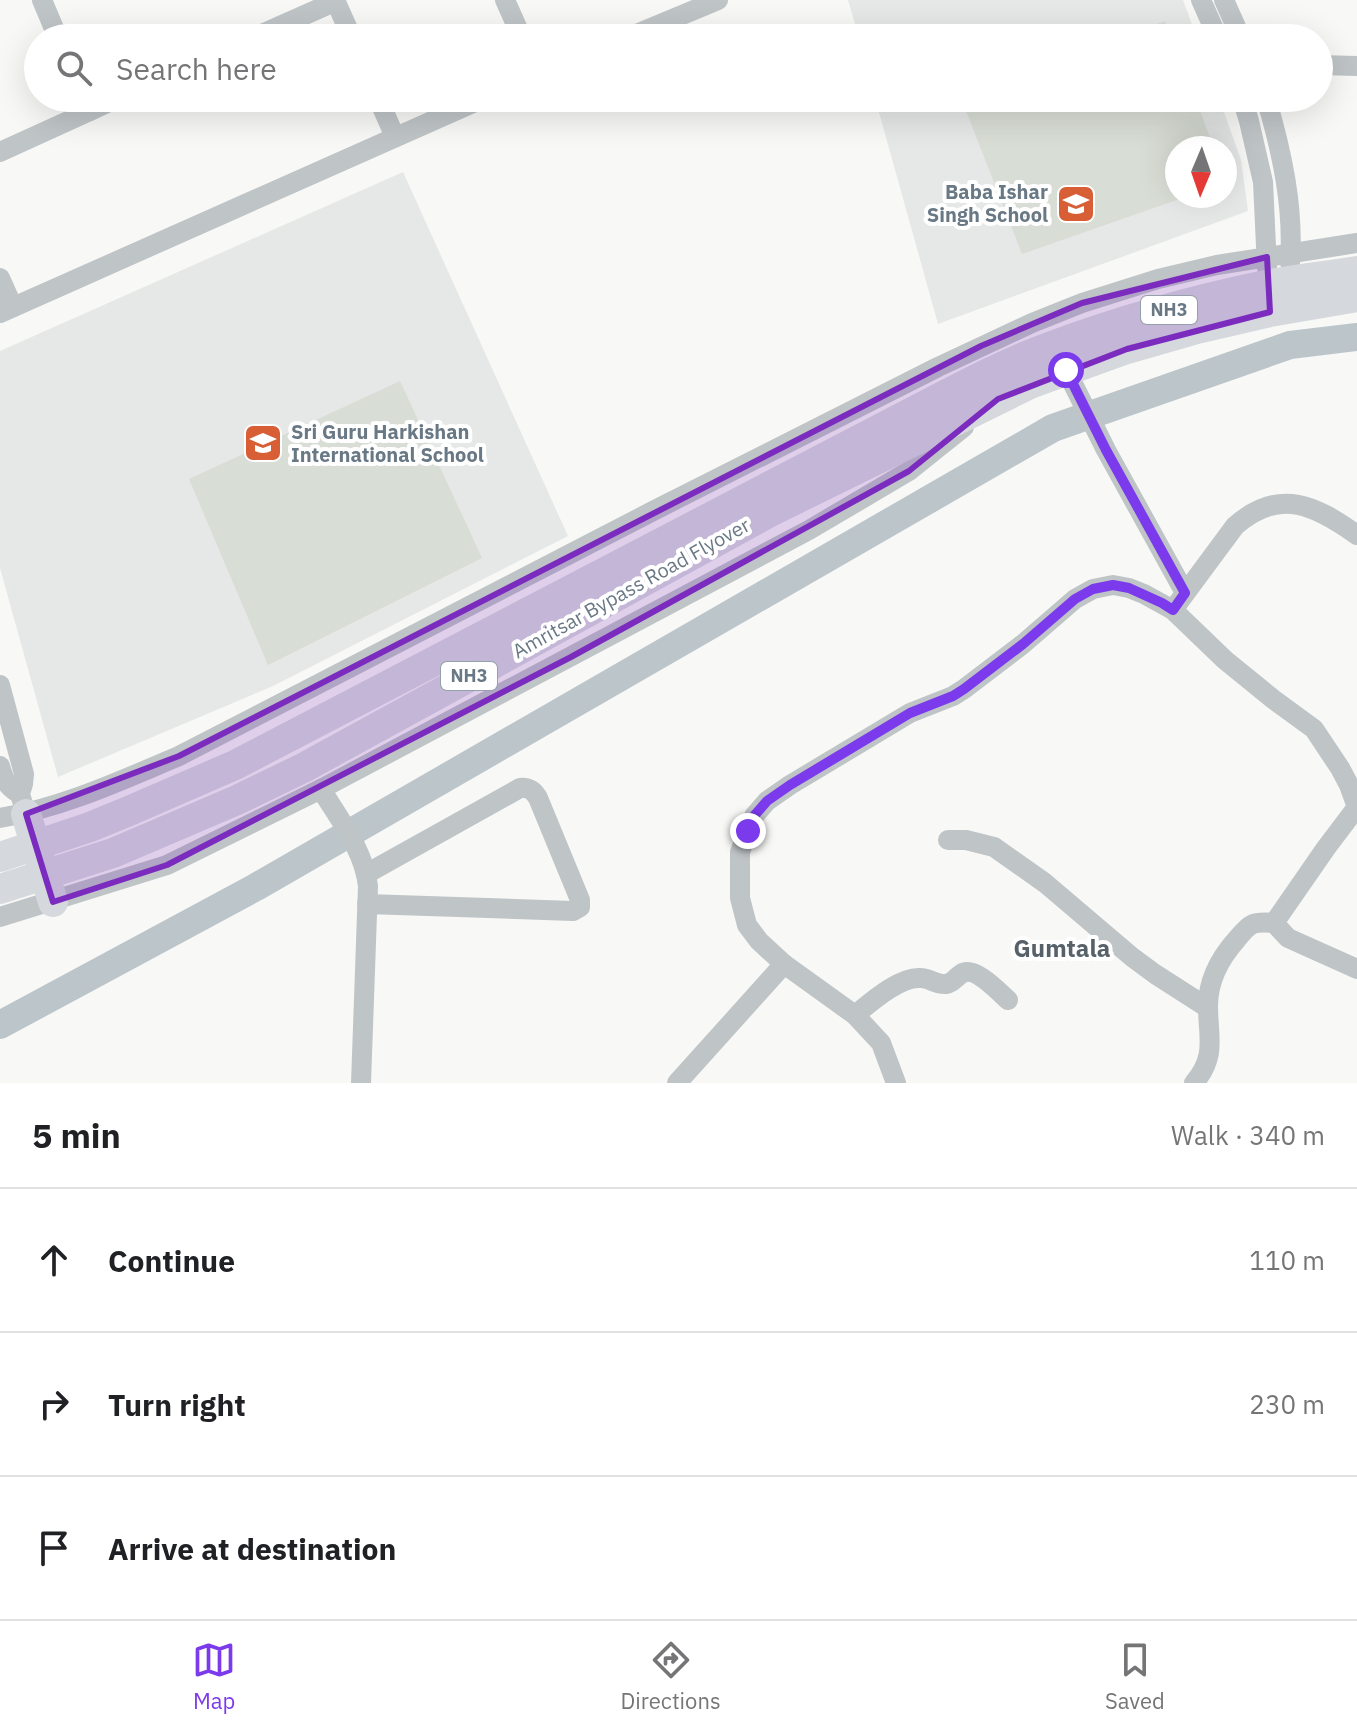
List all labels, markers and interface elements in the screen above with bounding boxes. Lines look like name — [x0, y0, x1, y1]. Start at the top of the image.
search box — [24, 24, 1333, 112]
icon: search — [52, 46, 96, 90]
text: Search here — [116, 49, 277, 88]
north arrow — [1165, 136, 1237, 208]
place label: Baba Ishar Singh School — [927, 178, 1048, 228]
school or university icon: Baba Ishar Singh School — [1055, 183, 1097, 225]
road number: NH3 — [1141, 296, 1197, 324]
route start — [1048, 352, 1084, 388]
place label: Sri Guru Harkishan International School — [291, 418, 484, 468]
school or university icon: Sri Guru Harkishan International School — [242, 422, 284, 464]
street label: Amritsar Bypass Road Flyover — [507, 511, 754, 664]
road number: NH3 — [441, 662, 497, 690]
route end — [730, 813, 766, 849]
district label: Gumtala — [1014, 932, 1110, 964]
text: 5 min — [32, 1113, 121, 1157]
text: Walk · 340 m — [1171, 1118, 1325, 1152]
icon: ahead — [32, 1238, 76, 1282]
text: Continue — [108, 1241, 235, 1280]
text: 110 m — [1249, 1243, 1325, 1277]
icon: right — [32, 1382, 76, 1426]
text: Turn right — [108, 1385, 246, 1424]
text: 230 m — [1249, 1387, 1325, 1421]
icon: arrive — [32, 1526, 76, 1570]
text: Arrive at destination — [108, 1529, 396, 1568]
tab: Map — [192, 1638, 236, 1715]
tab: Directions — [621, 1638, 721, 1715]
tab: Saved — [1105, 1638, 1165, 1715]

